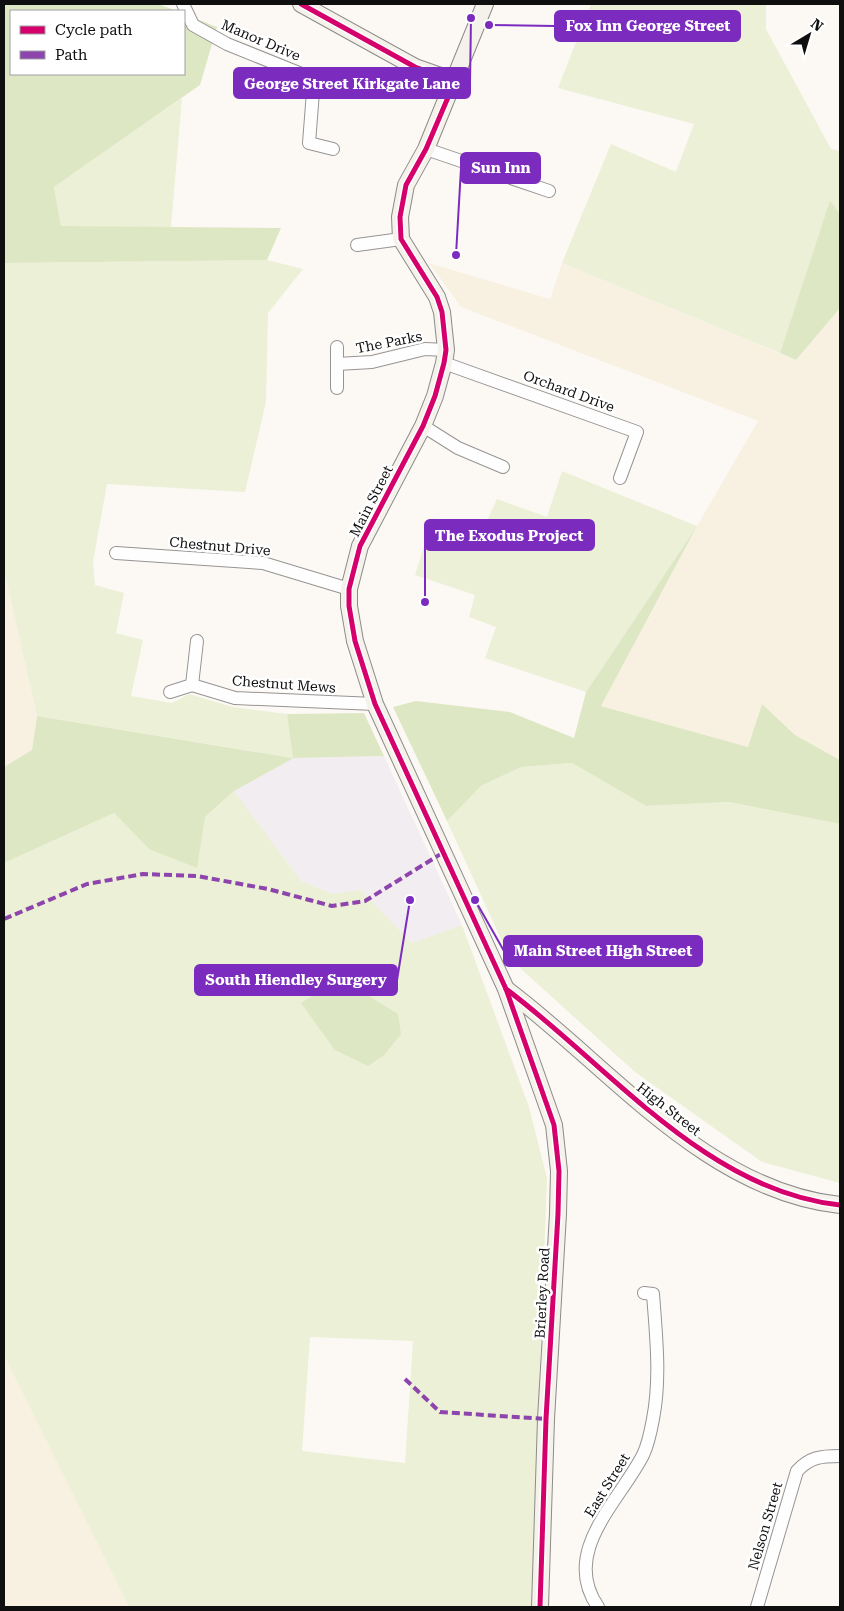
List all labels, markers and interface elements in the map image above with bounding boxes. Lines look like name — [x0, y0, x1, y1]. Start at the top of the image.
legend — [10, 10, 185, 75]
north arrow — [784, 10, 834, 60]
callout: Fox Inn George Street — [555, 11, 740, 41]
text: N — [808, 15, 826, 35]
street label: Manor Drive — [219, 16, 303, 64]
text: Fox Inn George Street — [566, 17, 730, 35]
text: Cycle path — [55, 21, 133, 39]
text: Path — [55, 46, 88, 64]
callout: George Street Kirkgate Lane — [234, 68, 470, 98]
text: George Street Kirkgate Lane — [244, 75, 460, 93]
callout: Sun Inn — [461, 153, 540, 183]
text: Sun Inn — [471, 159, 531, 177]
street label: The Parks — [355, 328, 424, 356]
street label: Orchard Drive — [521, 367, 617, 415]
street label: Main Street — [346, 463, 396, 539]
callout: The Exodus Project — [425, 520, 594, 550]
text: The Exodus Project — [435, 527, 583, 545]
street label: Chestnut Drive — [169, 534, 272, 558]
street label: Chestnut Mews — [232, 672, 337, 696]
callout: Main Street High Street — [504, 936, 702, 966]
text: Main Street High Street — [514, 942, 692, 960]
callout: South Hiendley Surgery — [195, 965, 397, 995]
text: South Hiendley Surgery — [205, 971, 387, 989]
street label: High Street — [634, 1079, 704, 1139]
street label: Brierley Road — [532, 1247, 552, 1339]
street label: East Street — [581, 1450, 633, 1520]
street label: Nelson Street — [745, 1480, 785, 1572]

